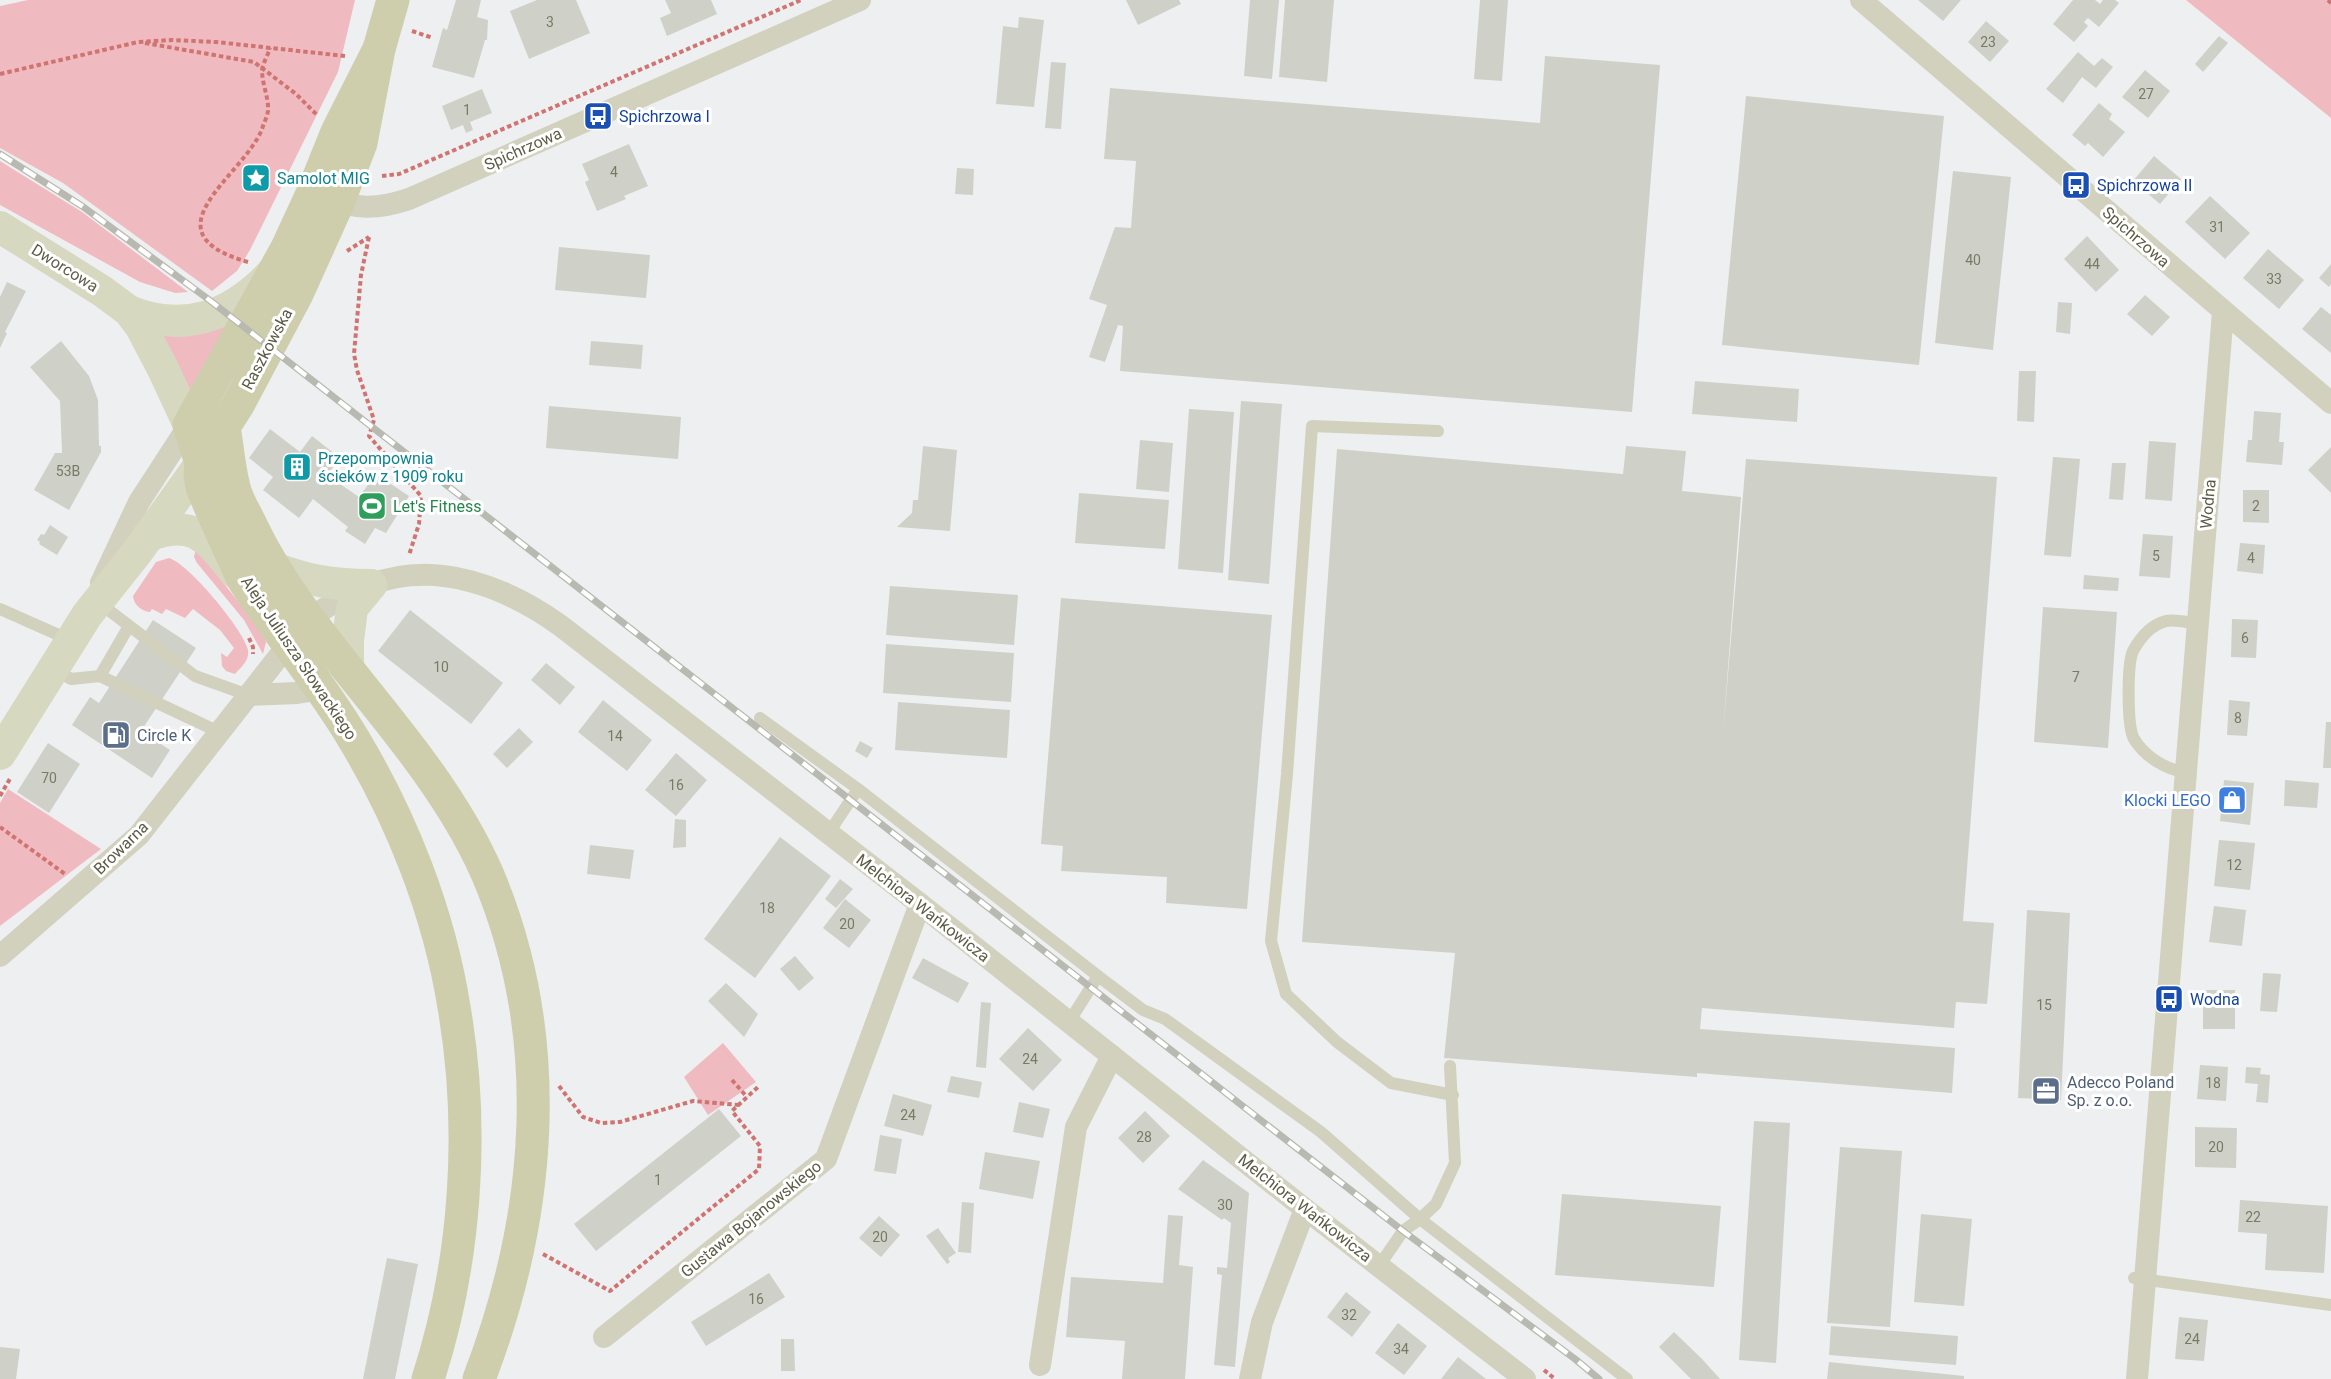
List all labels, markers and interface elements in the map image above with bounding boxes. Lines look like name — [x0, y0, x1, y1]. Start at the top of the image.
house number: 3 — [546, 14, 554, 30]
house number: 23 — [1980, 34, 1996, 50]
house number: 27 — [2138, 86, 2154, 102]
bus stop icon: Spichrzowa I — [582, 100, 614, 132]
house number: 1 — [463, 102, 471, 118]
place label: Spichrzowa I — [619, 107, 710, 126]
street label: Spichrzowa — [481, 124, 565, 174]
place icon: Samolot MIG — [240, 162, 272, 194]
house number: 4 — [610, 164, 618, 180]
place label: Samolot MIG — [277, 169, 370, 188]
bus stop icon: Spichrzowa II — [2060, 169, 2092, 201]
place label: Spichrzowa II — [2097, 176, 2192, 195]
street label: Spichrzowa — [2099, 203, 2173, 271]
house number: 31 — [2209, 219, 2225, 235]
street label: Dworcowa — [28, 240, 102, 296]
house number: 40 — [1965, 252, 1981, 268]
house number: 44 — [2084, 256, 2100, 272]
house number: 33 — [2266, 271, 2282, 287]
street label: Raszkowska — [238, 305, 296, 393]
place label: Przepompownia ścieków z 1909 roku — [318, 449, 463, 486]
building icon: Przepompownia ścieków z 1909 roku — [281, 451, 313, 483]
house number: 53B — [56, 463, 80, 479]
street label: Wodna — [2196, 478, 2220, 530]
sports icon: Let's Fitness — [356, 490, 388, 522]
place label: Let's Fitness — [393, 497, 482, 516]
house number: 2 — [2252, 498, 2260, 514]
house number: 5 — [2152, 548, 2160, 564]
house number: 4 — [2247, 550, 2255, 566]
street label: Aleja Juliusza Słowackiego — [237, 573, 361, 743]
house number: 6 — [2241, 630, 2249, 646]
house number: 10 — [433, 659, 449, 675]
house number: 7 — [2072, 669, 2080, 685]
house number: 8 — [2234, 710, 2242, 726]
fuel station icon: Circle K — [100, 719, 132, 751]
place label: Circle K — [137, 726, 192, 745]
house number: 14 — [607, 728, 623, 744]
house number: 70 — [41, 770, 57, 786]
house number: 16 — [668, 777, 684, 793]
shop icon: Klocki LEGO — [2216, 784, 2248, 816]
place label: Klocki LEGO — [2124, 791, 2211, 810]
street label: Browarna — [90, 818, 152, 878]
street label: Melchiora Wańkowicza — [853, 850, 993, 966]
house number: 12 — [2226, 857, 2242, 873]
house number: 18 — [759, 900, 775, 916]
house number: 20 — [839, 916, 855, 932]
bus stop icon: Wodna — [2153, 983, 2185, 1015]
place label: Wodna — [2190, 990, 2240, 1009]
house number: 15 — [2036, 997, 2052, 1013]
house number: 24 — [1022, 1051, 1038, 1067]
place label: Adecco Poland Sp. z o.o. — [2067, 1073, 2174, 1110]
office icon: Adecco Poland Sp. z o.o. — [2030, 1075, 2062, 1107]
house number: 18 — [2205, 1075, 2221, 1091]
house number: 24 — [900, 1107, 916, 1123]
house number: 28 — [1136, 1129, 1152, 1145]
house number: 20 — [2208, 1139, 2224, 1155]
street label: Melchiora Wańkowicza — [1235, 1150, 1375, 1266]
street label: Gustawa Bojanowskiego — [677, 1157, 825, 1281]
house number: 1 — [654, 1172, 662, 1188]
house number: 30 — [1217, 1197, 1233, 1213]
house number: 22 — [2245, 1209, 2261, 1225]
house number: 20 — [872, 1229, 888, 1245]
house number: 16 — [748, 1291, 764, 1307]
house number: 32 — [1341, 1307, 1357, 1323]
house number: 24 — [2184, 1331, 2200, 1347]
house number: 34 — [1393, 1341, 1409, 1357]

